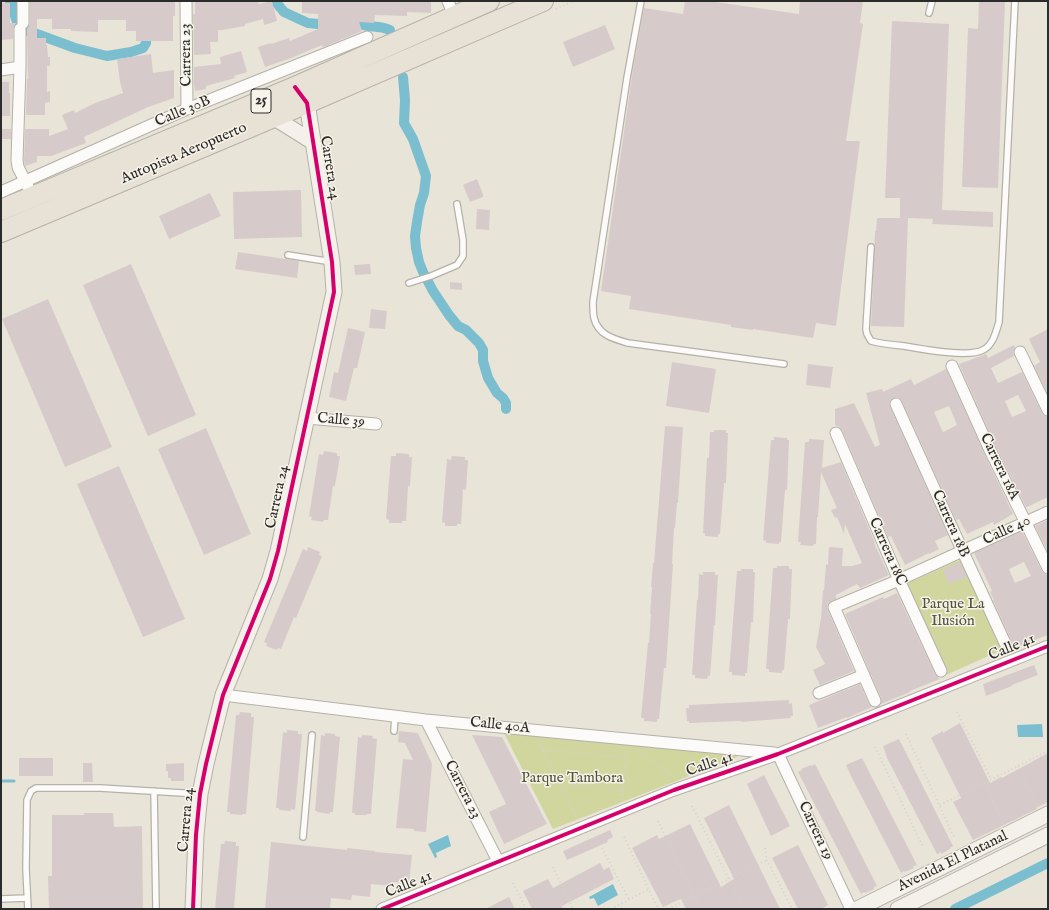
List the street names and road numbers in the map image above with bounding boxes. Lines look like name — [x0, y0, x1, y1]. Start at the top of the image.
street label: Carrera 23 — [177, 23, 197, 87]
road number: 25 — [251, 89, 271, 113]
street label: Calle 30B — [153, 92, 213, 132]
street label: Autopista Aeropuerto — [118, 119, 250, 189]
street label: Carrera 24 — [315, 135, 343, 201]
street label: Calle 39 — [316, 410, 366, 432]
street label: Carrera 18A — [975, 431, 1023, 503]
street label: Carrera 24 — [262, 463, 294, 531]
street label: Carrera 18B — [927, 488, 973, 560]
street label: Calle 40 — [980, 512, 1034, 550]
street label: Carrera 18C — [864, 515, 910, 589]
street label: Calle 41 — [986, 631, 1038, 665]
street label: Calle 40A — [469, 714, 531, 738]
street label: Calle 41 — [684, 749, 736, 781]
street label: Carrera 23 — [440, 758, 484, 822]
street label: Carrera 24 — [175, 787, 199, 853]
street label: Carrera 19 — [794, 799, 836, 863]
street label: Avenida El Platanal — [895, 828, 1011, 896]
street label: Calle 41 — [383, 868, 435, 902]

